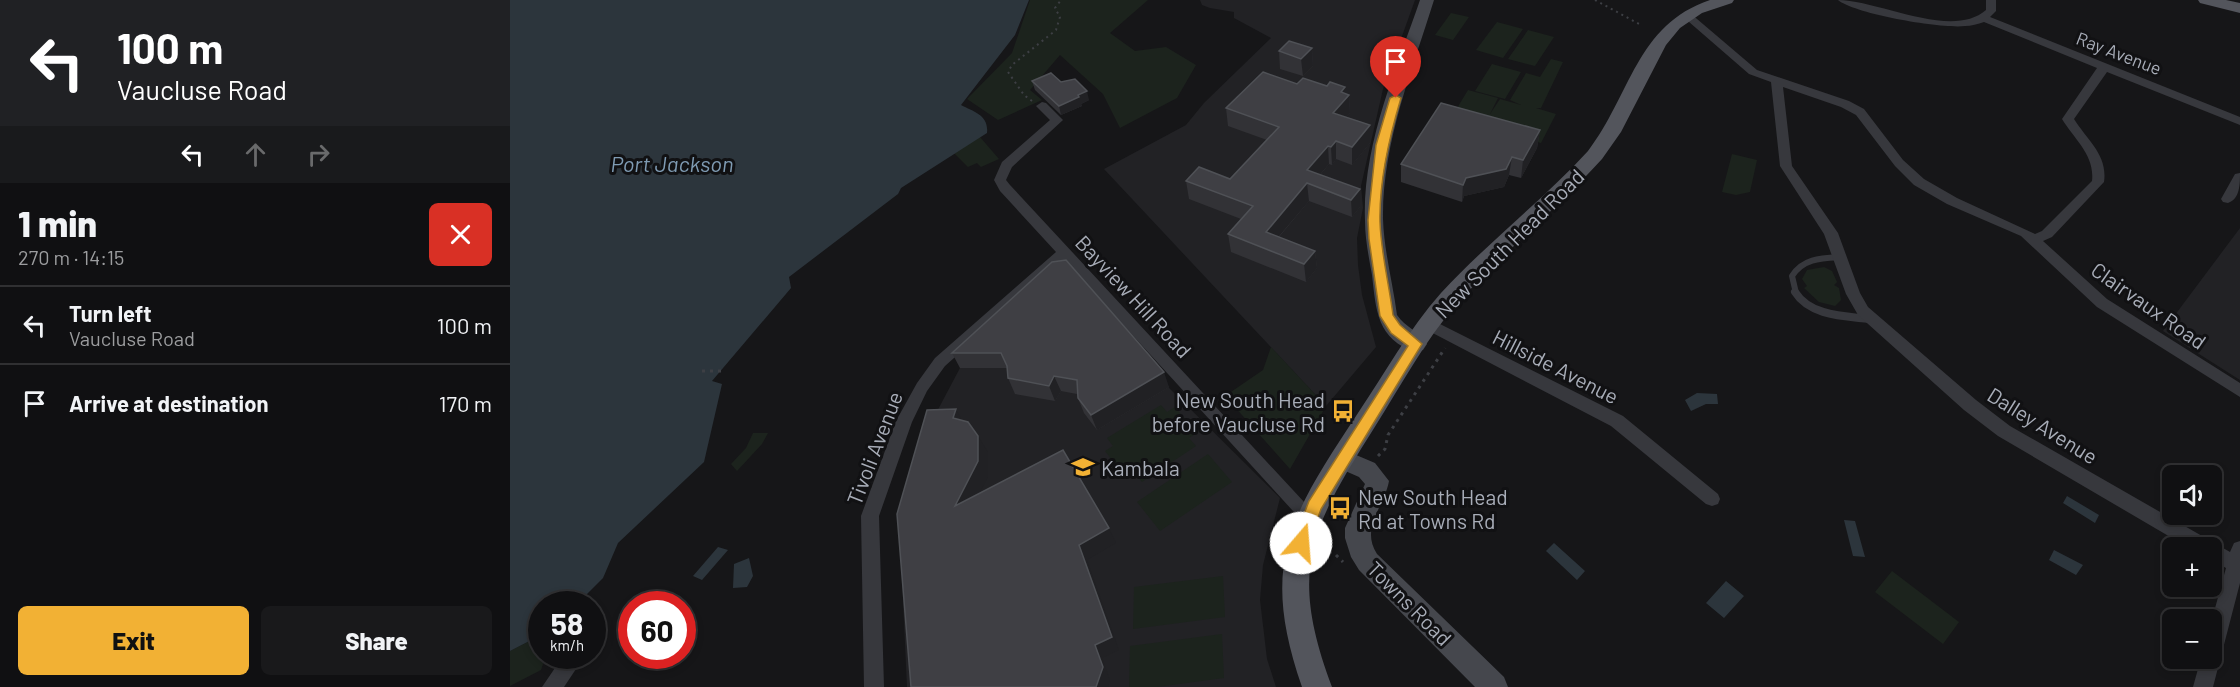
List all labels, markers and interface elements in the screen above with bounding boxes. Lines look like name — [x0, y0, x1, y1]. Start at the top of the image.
text: 100 m — [117, 22, 223, 72]
icon: left — [18, 24, 96, 102]
street label: Ray Avenue — [2073, 27, 2165, 79]
pin — [1370, 36, 1421, 98]
icon: arrive — [1379, 45, 1412, 78]
text: Vaucluse Road — [117, 73, 287, 105]
icon: left — [176, 138, 209, 171]
icon: ahead — [239, 138, 272, 171]
icon: right — [302, 138, 335, 171]
water label: Port Jackson — [610, 150, 734, 176]
street label: New South Head Road — [1429, 163, 1589, 323]
text: 1 min — [18, 201, 97, 244]
button: close — [429, 203, 492, 266]
street label: Bayview Hill Road — [1071, 230, 1197, 362]
text: 270 m · 14:15 — [18, 245, 124, 269]
street label: Clairvaux Road — [2087, 256, 2211, 354]
text: Turn left — [69, 300, 152, 326]
icon: left — [18, 309, 51, 342]
text: 100 m — [437, 312, 492, 338]
street label: Hillside Avenue — [1489, 324, 1623, 408]
text: Vaucluse Road — [69, 326, 195, 350]
street label: Dalley Avenue — [1983, 381, 2103, 469]
icon: arrive — [18, 387, 51, 420]
place label: New South Head before Vaucluse Rd — [1152, 387, 1325, 436]
street label: Tivoli Avenue — [841, 388, 907, 508]
text: Arrive at destination — [69, 390, 268, 416]
text: 170 m — [439, 390, 492, 416]
bus stop icon: New South Head before Vaucluse Rd — [1330, 398, 1356, 424]
school or university icon: Kambala — [1070, 454, 1096, 480]
place label: Kambala — [1101, 455, 1180, 480]
map controls — [2162, 465, 2222, 669]
button: sound — [2162, 465, 2222, 525]
place label: New South Head Rd at Towns Rd — [1358, 484, 1508, 533]
bus stop icon: New South Head Rd at Towns Rd — [1327, 495, 1353, 521]
position arrow — [1269, 511, 1333, 575]
button: + — [2162, 537, 2222, 597]
street label: Towns Road — [1363, 556, 1457, 650]
speed limit sign: 60 — [618, 591, 696, 669]
text: 58 — [551, 605, 583, 641]
button: Exit — [18, 606, 249, 675]
button: Share — [261, 606, 492, 675]
button: − — [2162, 609, 2222, 669]
text: km/h — [550, 636, 584, 654]

